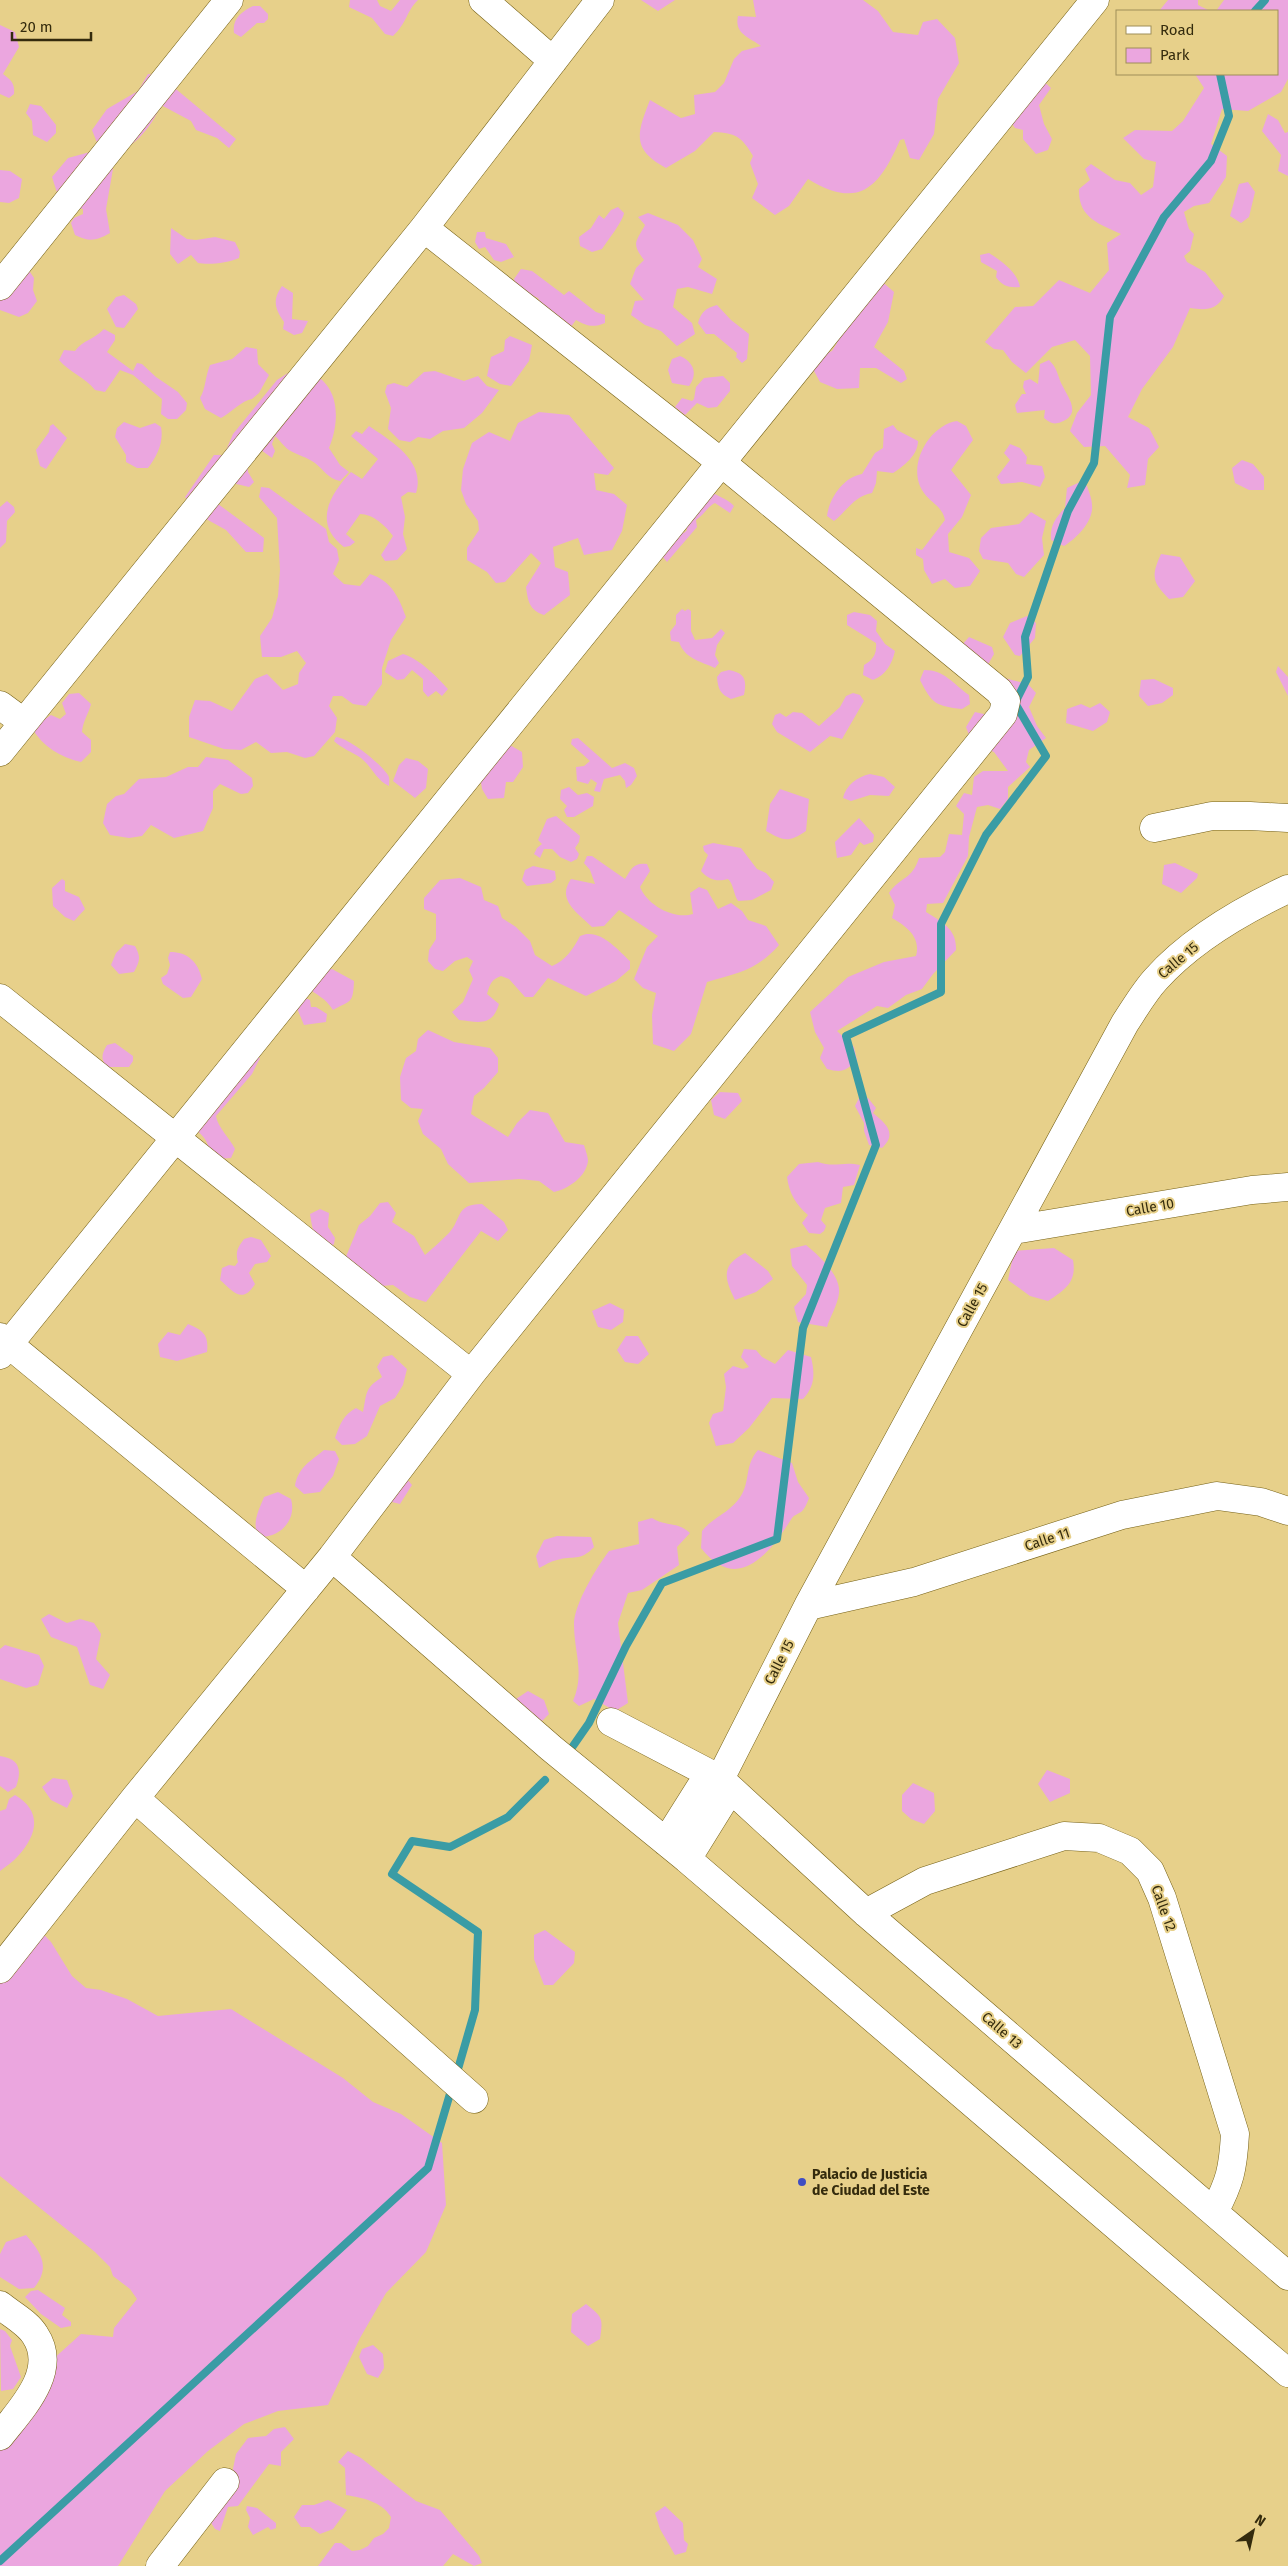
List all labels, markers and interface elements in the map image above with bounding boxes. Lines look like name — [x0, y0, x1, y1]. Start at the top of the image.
scale bar — [12, 10, 91, 42]
legend — [1116, 10, 1278, 75]
text: 20 m — [20, 18, 53, 36]
text: Road — [1160, 21, 1195, 39]
text: Park — [1160, 46, 1190, 64]
street label: Calle 15 — [1155, 939, 1202, 982]
street label: Calle 10 — [1125, 1195, 1176, 1220]
street label: Calle 15 — [953, 1280, 991, 1330]
street label: Calle 11 — [1022, 1524, 1072, 1555]
street label: Calle 15 — [761, 1637, 798, 1687]
street label: Calle 12 — [1147, 1883, 1180, 1934]
street label: Calle 13 — [978, 2008, 1025, 2052]
place label: Palacio de Justicia de Ciudad del Este — [812, 2166, 930, 2199]
marker: Palacio de Justicia de Ciudad del Este — [796, 2176, 808, 2188]
north arrow — [1228, 2506, 1278, 2556]
text: N — [1251, 2511, 1269, 2530]

